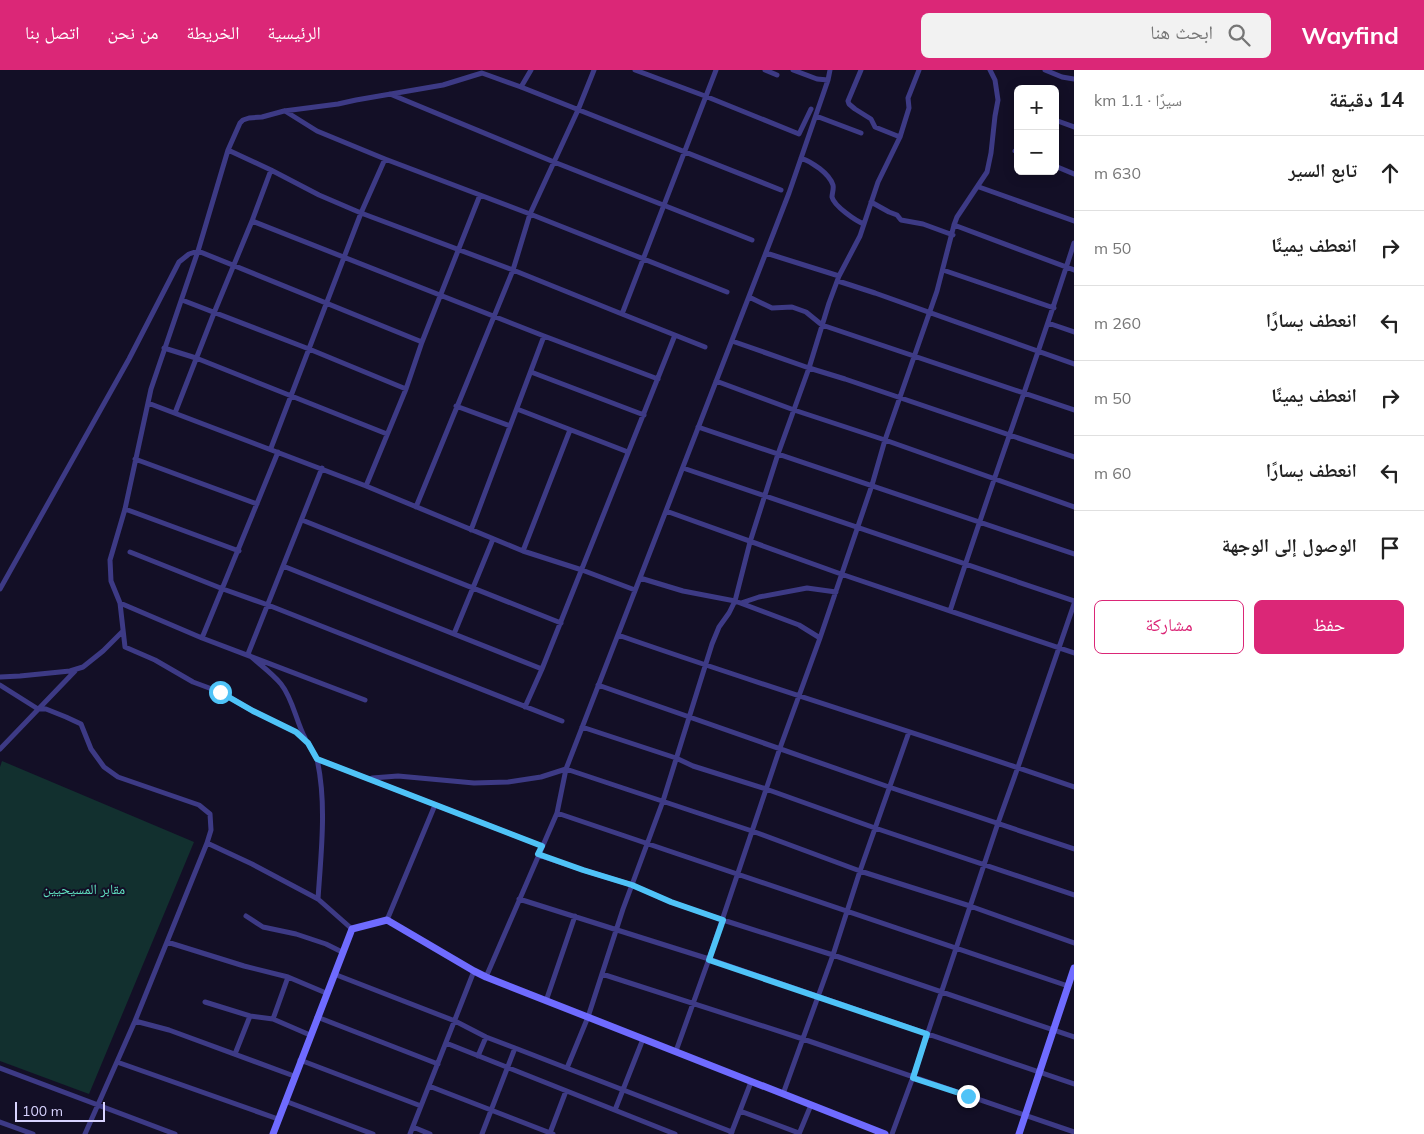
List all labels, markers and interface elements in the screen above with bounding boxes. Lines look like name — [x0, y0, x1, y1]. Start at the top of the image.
search box — [921, 13, 1271, 58]
text: ابحث هنا — [1150, 20, 1213, 44]
text: Wayfind — [1301, 20, 1399, 50]
text: اتصل بنا — [25, 21, 80, 44]
text: من نحن — [108, 21, 158, 44]
text: الخريطة — [186, 21, 239, 44]
text: الرئيسية — [267, 21, 321, 44]
icon: search — [1225, 21, 1253, 49]
map controls — [1014, 85, 1059, 175]
button: + — [1014, 85, 1059, 130]
text: 14 دقيقة — [1329, 86, 1404, 112]
text: سيرًا · 1.1 km — [1094, 90, 1182, 110]
button: − — [1014, 130, 1059, 175]
text: تابع السير — [1288, 158, 1357, 182]
icon: ahead — [1376, 159, 1404, 187]
text: 630 m — [1094, 163, 1141, 183]
text: انعطف يمينًا — [1271, 233, 1357, 257]
icon: right — [1376, 234, 1404, 262]
text: 50 m — [1094, 238, 1131, 258]
text: انعطف يسارًا — [1266, 308, 1357, 332]
icon: left — [1376, 309, 1404, 337]
text: 260 m — [1094, 313, 1141, 333]
text: انعطف يمينًا — [1271, 383, 1357, 407]
icon: right — [1376, 384, 1404, 412]
text: 50 m — [1094, 388, 1131, 408]
text: انعطف يسارًا — [1266, 458, 1357, 482]
icon: left — [1376, 459, 1404, 487]
text: 60 m — [1094, 463, 1131, 483]
text: الوصول إلى الوجهة — [1222, 533, 1357, 557]
icon: arrive — [1376, 534, 1404, 562]
button: مشاركة — [1094, 600, 1244, 654]
button: حفظ — [1254, 600, 1404, 654]
route start — [209, 681, 232, 704]
park label: مقابر المسيحيين — [43, 880, 125, 898]
route end — [957, 1085, 980, 1108]
scale bar — [15, 1099, 105, 1122]
text: 100 m — [22, 1102, 63, 1120]

